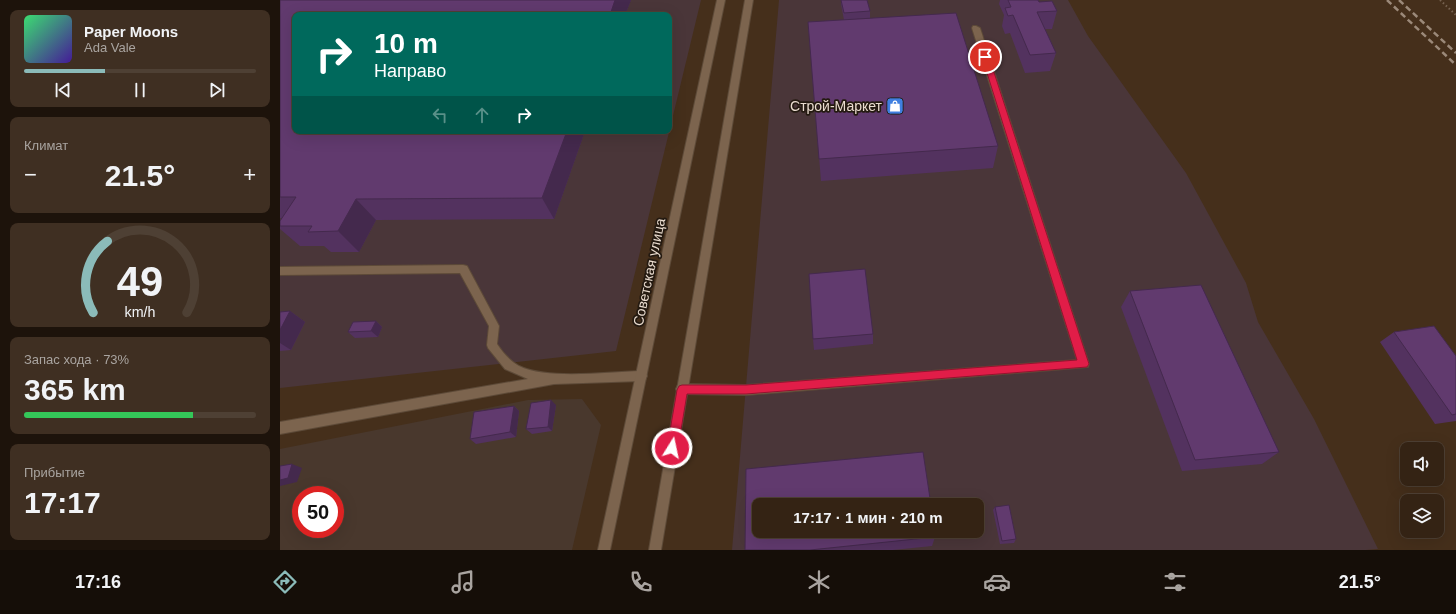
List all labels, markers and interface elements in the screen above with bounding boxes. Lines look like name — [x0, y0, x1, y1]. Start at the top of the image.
text: Paper Moons — [84, 23, 178, 40]
icon: right — [308, 28, 360, 80]
text: 10 m — [374, 28, 438, 59]
text: Ada Vale — [84, 40, 136, 55]
pin — [968, 40, 1002, 74]
icon: arrive — [974, 46, 996, 68]
text: Направо — [374, 61, 446, 81]
icon: previous — [52, 79, 74, 101]
icon: pause — [129, 79, 151, 101]
icon: next — [206, 79, 228, 101]
shop icon: Строй-Маркет — [885, 96, 905, 116]
place label: Строй-Маркет — [790, 98, 883, 114]
icon: left — [429, 104, 451, 126]
icon: ahead — [471, 104, 493, 126]
icon: right — [513, 104, 535, 126]
text: Климат — [24, 138, 68, 153]
text: 21.5° — [105, 159, 175, 192]
text: − — [24, 162, 37, 187]
text: + — [243, 162, 256, 187]
street label: Советская улица — [630, 216, 668, 327]
text: 49 — [117, 258, 163, 305]
text: km/h — [125, 304, 156, 320]
text: Запас хода · 73% — [24, 352, 129, 367]
text: 365 km — [24, 373, 126, 406]
position arrow — [651, 427, 693, 469]
map controls — [1400, 442, 1444, 538]
button: sound — [1400, 442, 1444, 486]
text: Прибытие — [24, 465, 85, 480]
text: 17:17 — [24, 486, 101, 519]
speed limit sign: 50 — [292, 486, 344, 538]
button: layers — [1400, 494, 1444, 538]
text: 17:17 · 1 мин · 210 m — [793, 509, 943, 526]
icon: directions — [271, 568, 299, 596]
icon: music — [449, 568, 477, 596]
icon: phone — [627, 568, 655, 596]
icon: climate — [805, 568, 833, 596]
icon: car — [983, 568, 1011, 596]
icon: filters — [1161, 568, 1189, 596]
text: 17:16 — [75, 572, 121, 592]
text: 21.5° — [1339, 572, 1381, 592]

